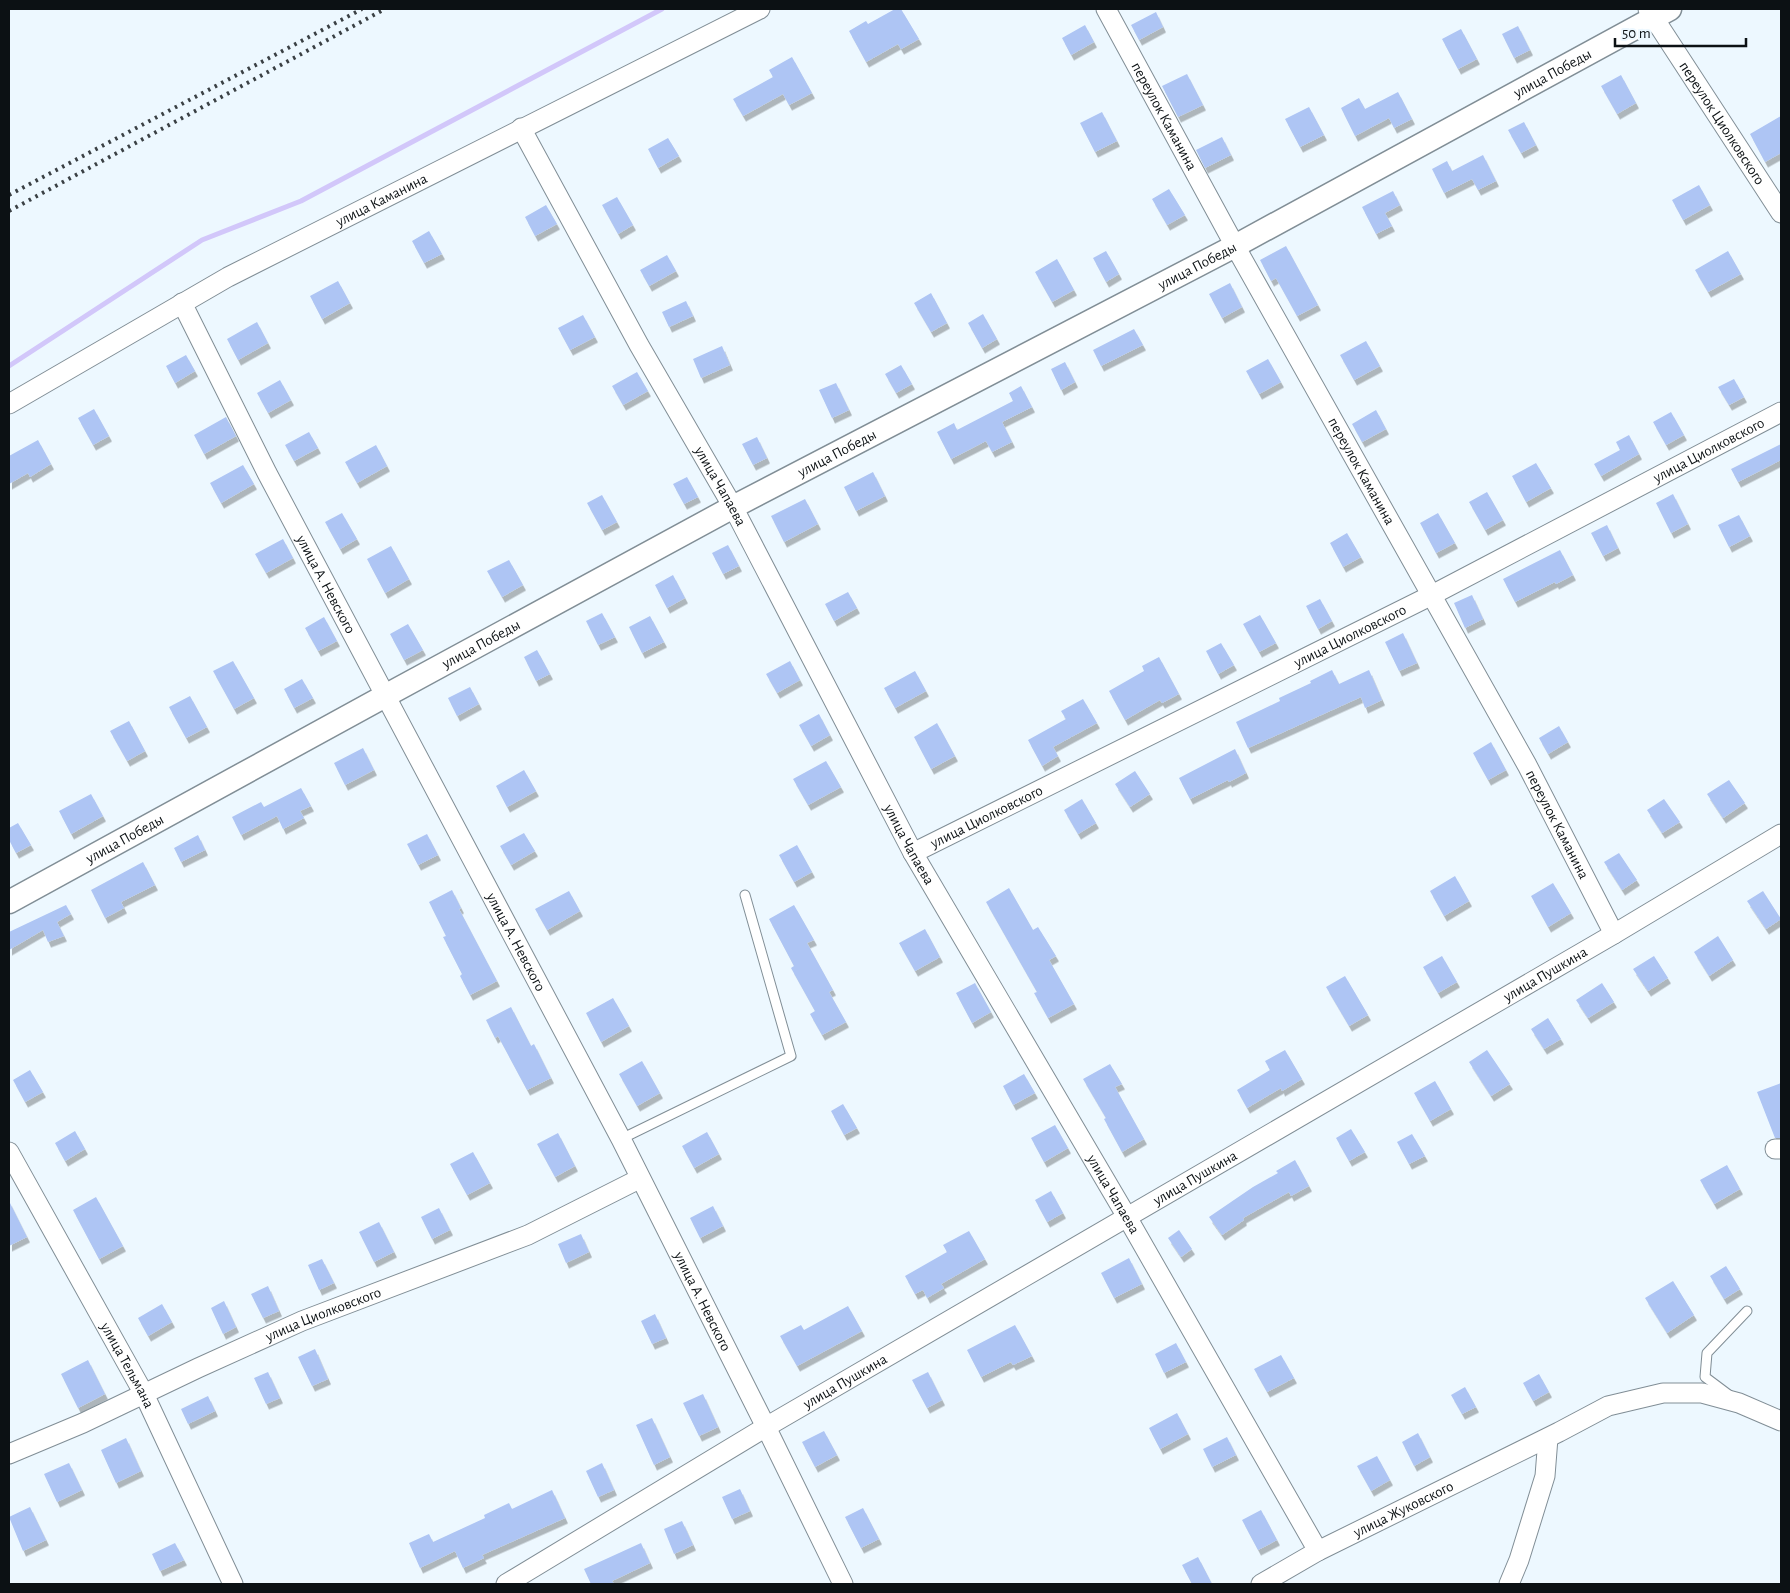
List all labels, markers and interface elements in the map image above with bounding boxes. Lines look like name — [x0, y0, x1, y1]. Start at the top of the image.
scale bar — [1615, 15, 1746, 47]
text: 50 m — [1622, 26, 1651, 41]
street label: улица Победы — [1510, 46, 1594, 101]
street label: переулок Циолковского — [1677, 59, 1768, 187]
street label: переулок Каманина — [1129, 60, 1200, 173]
street label: улица Каманина — [332, 170, 430, 229]
street label: улица Победы — [1155, 239, 1239, 293]
street label: переулок Каманина — [1325, 415, 1398, 527]
street label: улица Циолковского — [1650, 415, 1767, 486]
street label: улица Победы — [794, 426, 879, 480]
street label: улица Чапаева — [692, 443, 749, 528]
street label: улица А. Невского — [293, 532, 358, 636]
street label: улица Циолковского — [1291, 602, 1408, 670]
street label: улица Победы — [439, 617, 522, 672]
street label: переулок Каманина — [1523, 767, 1592, 881]
street label: улица Циолковского — [927, 782, 1045, 851]
street label: улица Чапаева — [881, 801, 937, 887]
street label: улица Победы — [82, 811, 166, 866]
street label: улица А. Невского — [484, 889, 548, 994]
street label: улица Пушкина — [1500, 944, 1590, 1005]
street label: улица Пушкина — [1150, 1147, 1240, 1208]
street label: улица Чапаева — [1084, 1151, 1142, 1236]
street label: улица А. Невского — [671, 1248, 734, 1353]
street label: улица Циолковского — [262, 1284, 383, 1344]
street label: улица Тельмана — [98, 1319, 157, 1410]
street label: улица Пушкина — [800, 1351, 890, 1412]
street label: улица Жуковского — [1350, 1478, 1456, 1540]

